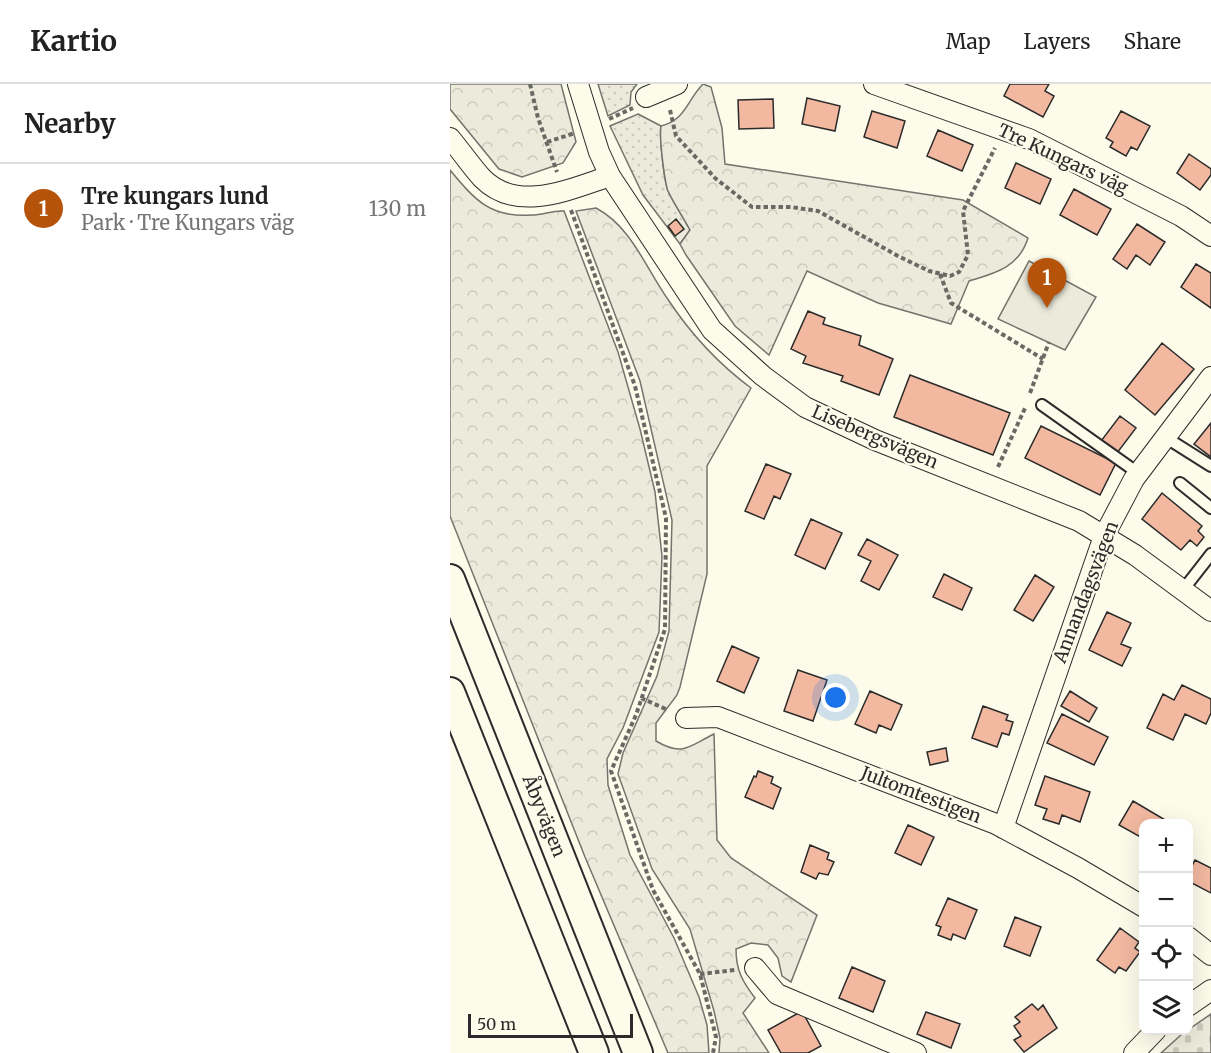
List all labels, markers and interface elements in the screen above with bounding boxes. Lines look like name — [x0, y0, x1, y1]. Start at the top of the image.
text: Kartio — [30, 23, 117, 59]
text: Map — [946, 28, 991, 55]
text: Layers — [1024, 28, 1091, 55]
text: Share — [1124, 28, 1181, 55]
text: Nearby — [24, 107, 116, 140]
street label: Tre Kungars väg — [994, 118, 1132, 199]
text: Tre kungars lund — [81, 182, 269, 210]
text: 1 — [39, 196, 48, 221]
text: 130 m — [369, 196, 426, 221]
text: Park · Tre Kungars väg — [81, 210, 294, 235]
pin: 1 — [1028, 258, 1066, 308]
street label: Lisebergsvägen — [809, 400, 942, 473]
street label: Annandagsvägen — [1048, 518, 1123, 667]
your location — [821, 683, 850, 712]
street label: Jultomtestigen — [857, 761, 985, 828]
street label: Åbyvägen — [517, 771, 571, 860]
map controls — [1139, 819, 1193, 1035]
button: + — [1139, 819, 1193, 873]
button: − — [1139, 873, 1193, 927]
button: locate — [1139, 927, 1193, 981]
button: layers — [1139, 981, 1193, 1035]
scale bar — [468, 1011, 633, 1038]
text: 50 m — [477, 1014, 516, 1034]

